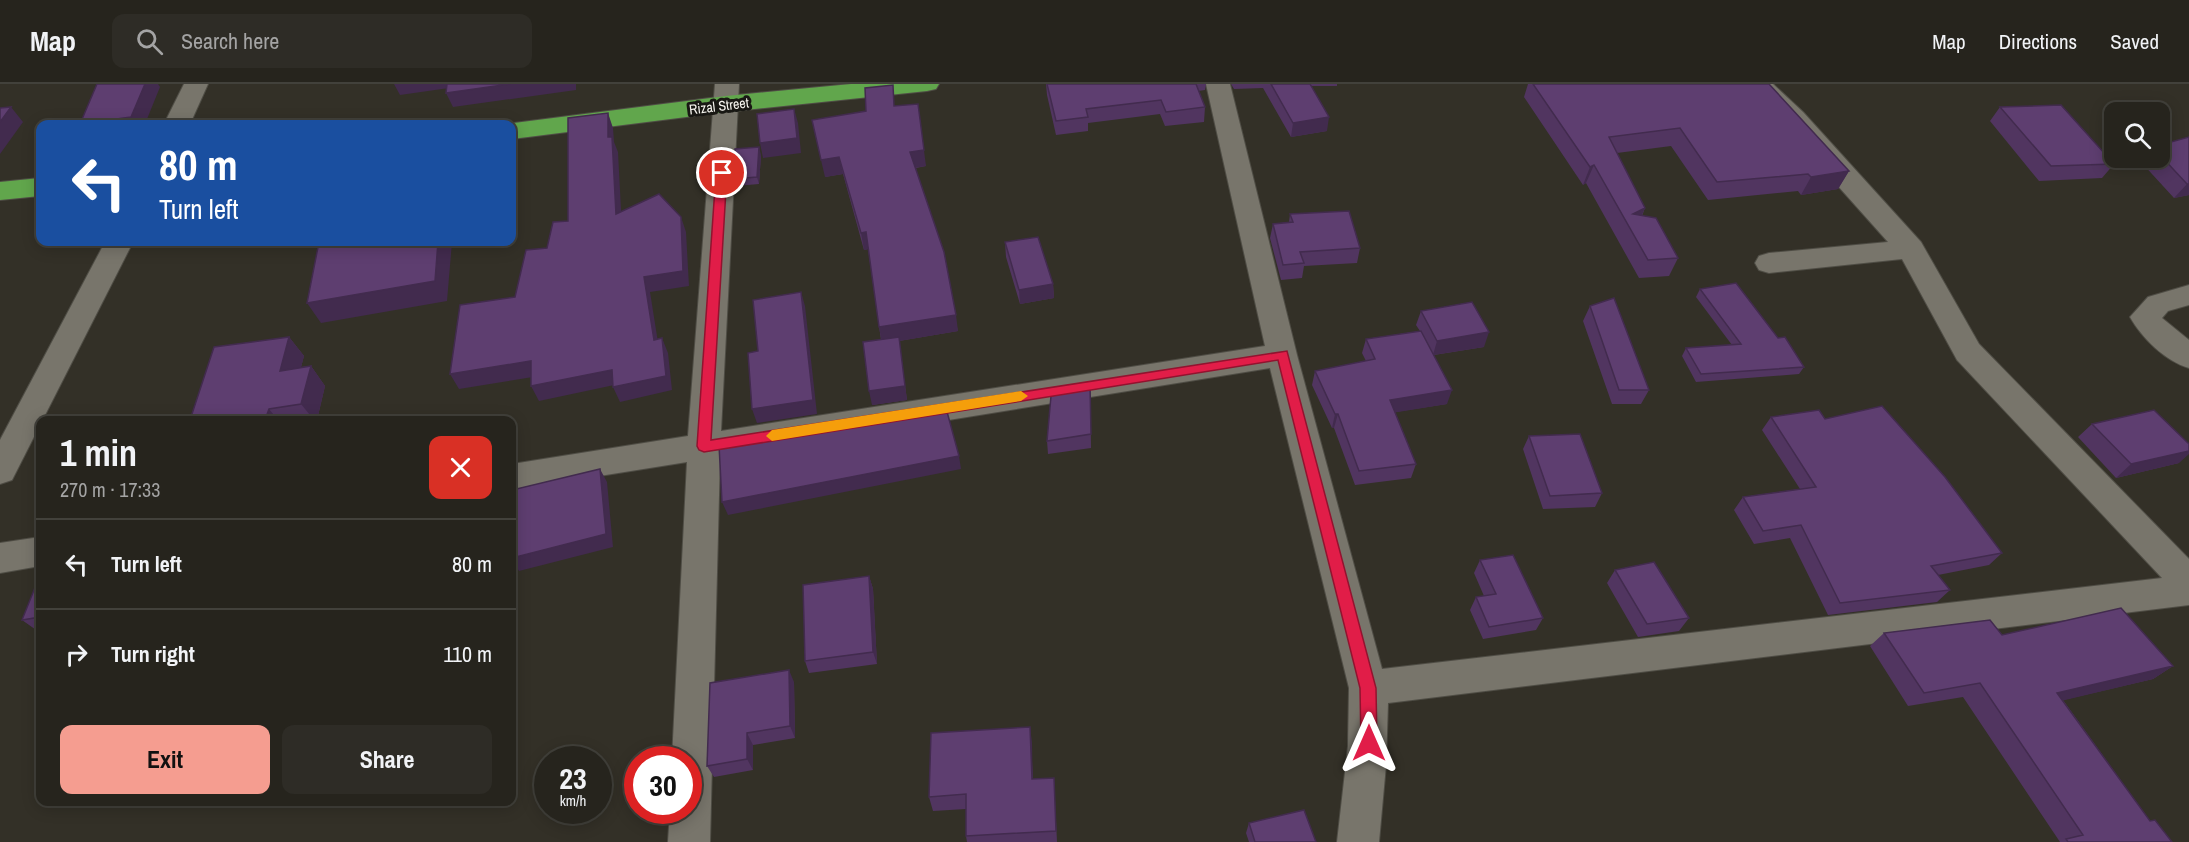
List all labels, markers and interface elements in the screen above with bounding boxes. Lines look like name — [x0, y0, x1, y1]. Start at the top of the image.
search box — [112, 14, 532, 68]
text: Map — [30, 22, 76, 60]
icon: search — [133, 25, 166, 58]
text: Search here — [181, 26, 279, 56]
text: Map — [1932, 27, 1966, 56]
text: Directions — [1999, 27, 2077, 56]
text: Saved — [2110, 27, 2159, 56]
street label: Rizal Street — [688, 93, 750, 119]
map controls — [2104, 102, 2170, 168]
button: search — [2104, 102, 2170, 168]
text: 80 m — [159, 137, 238, 193]
icon: left — [60, 144, 138, 222]
pin — [696, 147, 747, 198]
icon: arrive — [705, 156, 738, 189]
text: Turn left — [159, 191, 238, 227]
text: 1 min — [60, 429, 137, 477]
button: close — [429, 436, 492, 499]
text: 270 m · 17:33 — [60, 476, 160, 503]
icon: left — [60, 548, 93, 581]
text: Turn left — [111, 549, 182, 579]
text: 80 m — [452, 549, 492, 579]
icon: right — [60, 638, 93, 671]
text: Turn right — [111, 639, 195, 669]
text: 110 m — [443, 639, 492, 669]
position arrow — [1337, 711, 1401, 775]
button: Exit — [60, 725, 270, 794]
button: Share — [282, 725, 492, 794]
speed limit sign: 30 — [624, 746, 702, 824]
text: 23 — [559, 758, 587, 798]
text: km/h — [560, 790, 586, 811]

